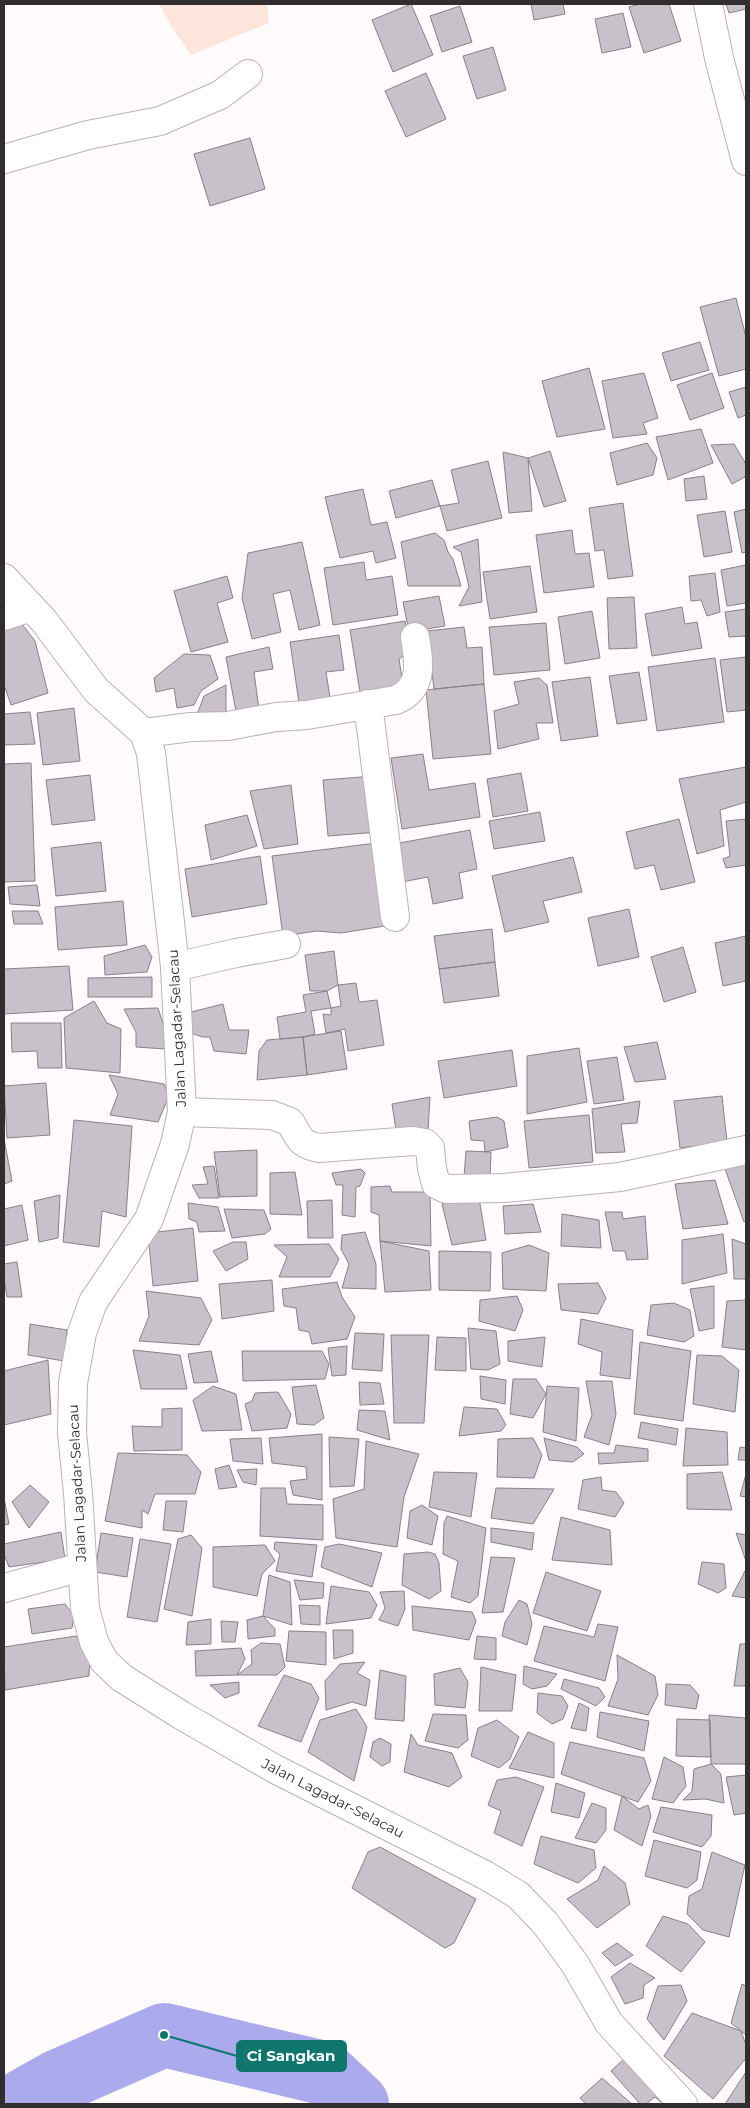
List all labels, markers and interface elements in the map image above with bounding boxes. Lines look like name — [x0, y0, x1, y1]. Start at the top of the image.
street label: Jalan Lagadar-Selacau — [164, 949, 190, 1108]
street label: Jalan Lagadar-Selacau — [64, 1404, 90, 1563]
street label: Jalan Lagadar-Selacau — [258, 1754, 407, 1842]
callout: Ci Sangkan — [237, 2041, 346, 2071]
text: Ci Sangkan — [247, 2046, 335, 2065]

